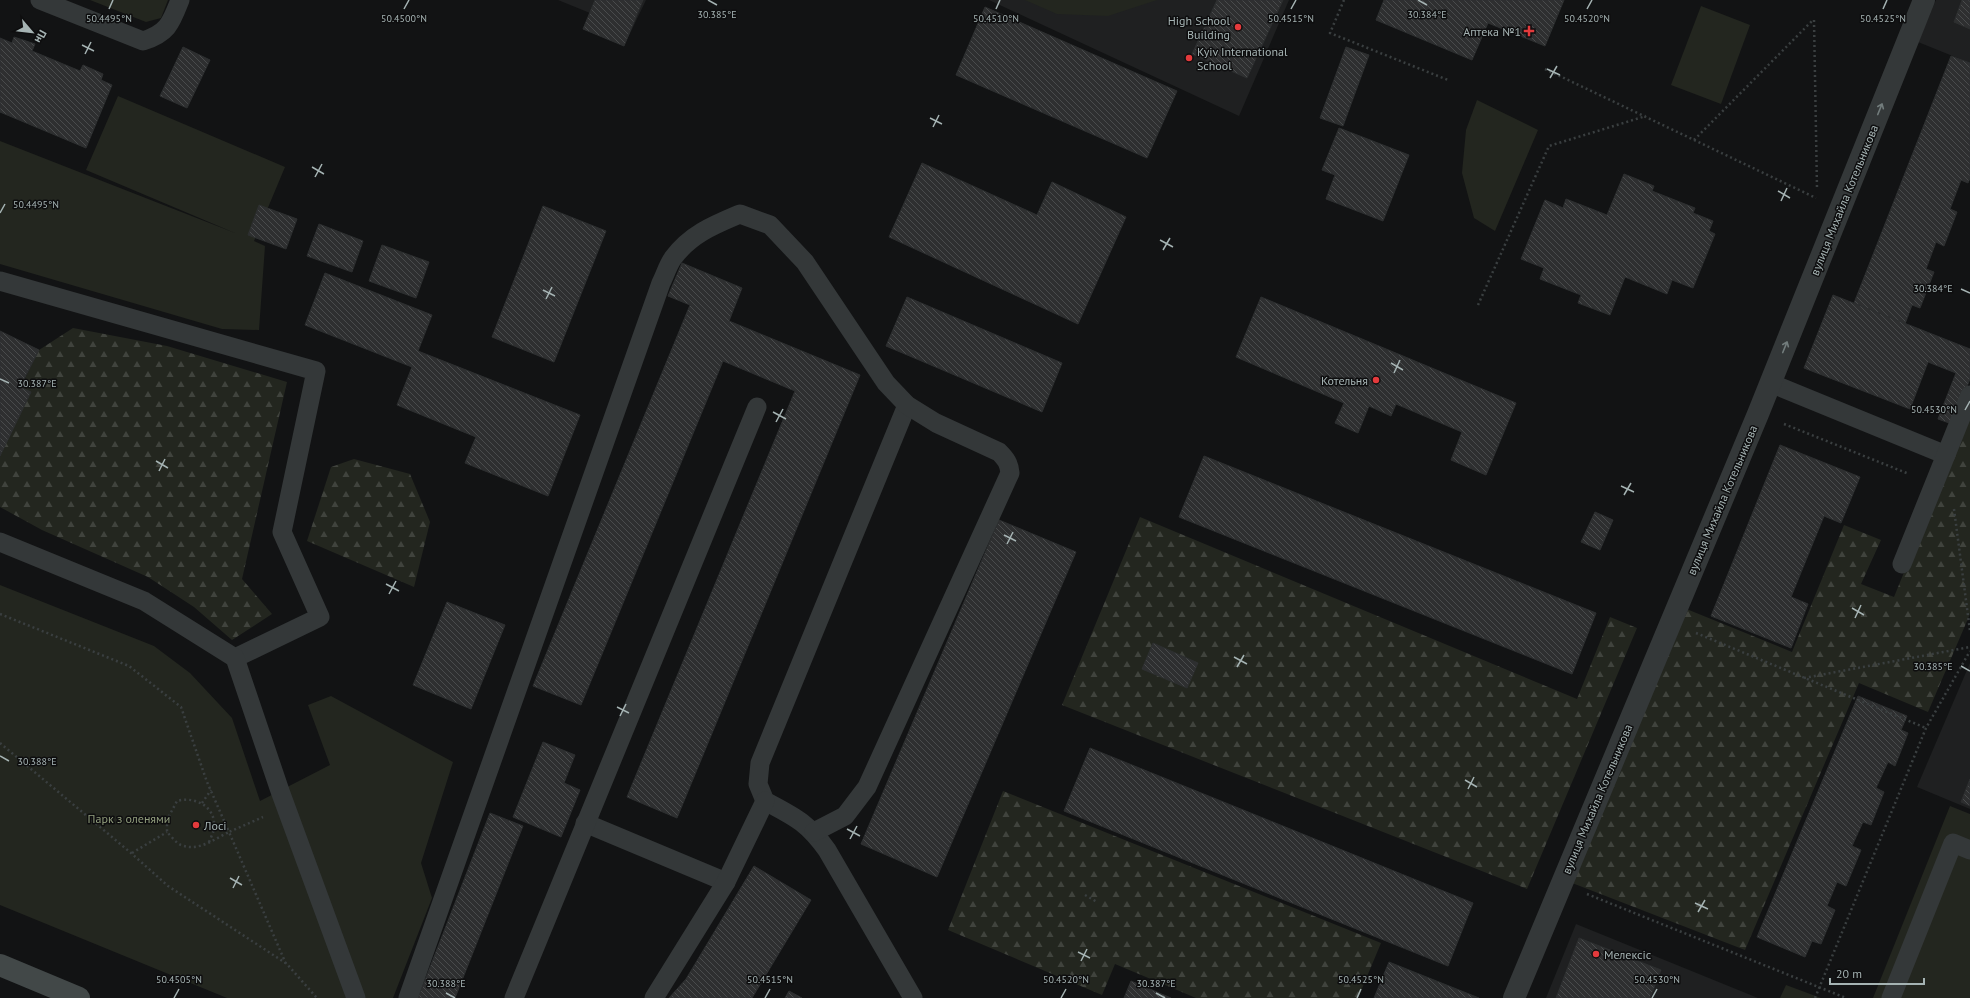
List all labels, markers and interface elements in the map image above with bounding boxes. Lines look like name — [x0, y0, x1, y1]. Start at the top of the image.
text: 30.385°E — [698, 8, 737, 21]
text: 30.384°E — [1408, 8, 1447, 21]
north arrow — [12, 12, 52, 52]
text: 50.4495°N — [86, 12, 132, 25]
text: 50.4500°N — [381, 12, 427, 25]
text: 50.4510°N — [973, 12, 1019, 25]
text: 50.4515°N — [1268, 12, 1314, 25]
text: 50.4520°N — [1564, 12, 1610, 25]
text: 50.4525°N — [1860, 12, 1906, 25]
place label: High School Building — [1168, 13, 1230, 42]
marker: High School Building — [1233, 22, 1243, 32]
place label: Аптека №1 — [1463, 24, 1521, 39]
marker: Аптека №1 — [1524, 26, 1534, 36]
text: Пн — [32, 28, 50, 46]
place label: Kyiv International School — [1197, 44, 1288, 73]
marker: Kyiv International School — [1184, 53, 1194, 63]
one-way arrow — [1876, 104, 1884, 116]
street label: вулиця Михайла Котельникова — [1807, 122, 1881, 278]
text: 50.4495°N — [13, 198, 59, 211]
text: 30.384°E — [1914, 282, 1953, 295]
one-way arrow — [1781, 341, 1789, 353]
place label: Котельня — [1321, 373, 1368, 388]
marker: Котельня — [1371, 375, 1381, 385]
text: 30.387°E — [18, 377, 57, 390]
text: 50.4530°N — [1911, 403, 1957, 416]
street label: вулиця Михайла Котельникова — [1684, 423, 1760, 577]
text: 30.385°E — [1914, 660, 1953, 673]
street label: вулиця Михайла Котельникова — [1559, 722, 1635, 876]
text: 30.388°E — [18, 755, 57, 768]
park label: Парк з оленями — [88, 811, 170, 826]
place label: Лосі — [203, 818, 227, 833]
marker: Лосі — [191, 820, 201, 830]
place label: Мелексіc — [1604, 947, 1652, 962]
marker: Мелексіc — [1591, 949, 1601, 959]
scale bar — [1830, 960, 1924, 986]
text: 20 m — [1836, 966, 1862, 981]
text: 50.4505°N — [156, 973, 202, 986]
text: 50.4515°N — [747, 973, 793, 986]
text: 50.4520°N — [1043, 973, 1089, 986]
text: 50.4525°N — [1338, 973, 1384, 986]
text: 50.4530°N — [1634, 973, 1680, 986]
text: 30.388°E — [427, 977, 466, 990]
text: 30.387°E — [1137, 977, 1176, 990]

